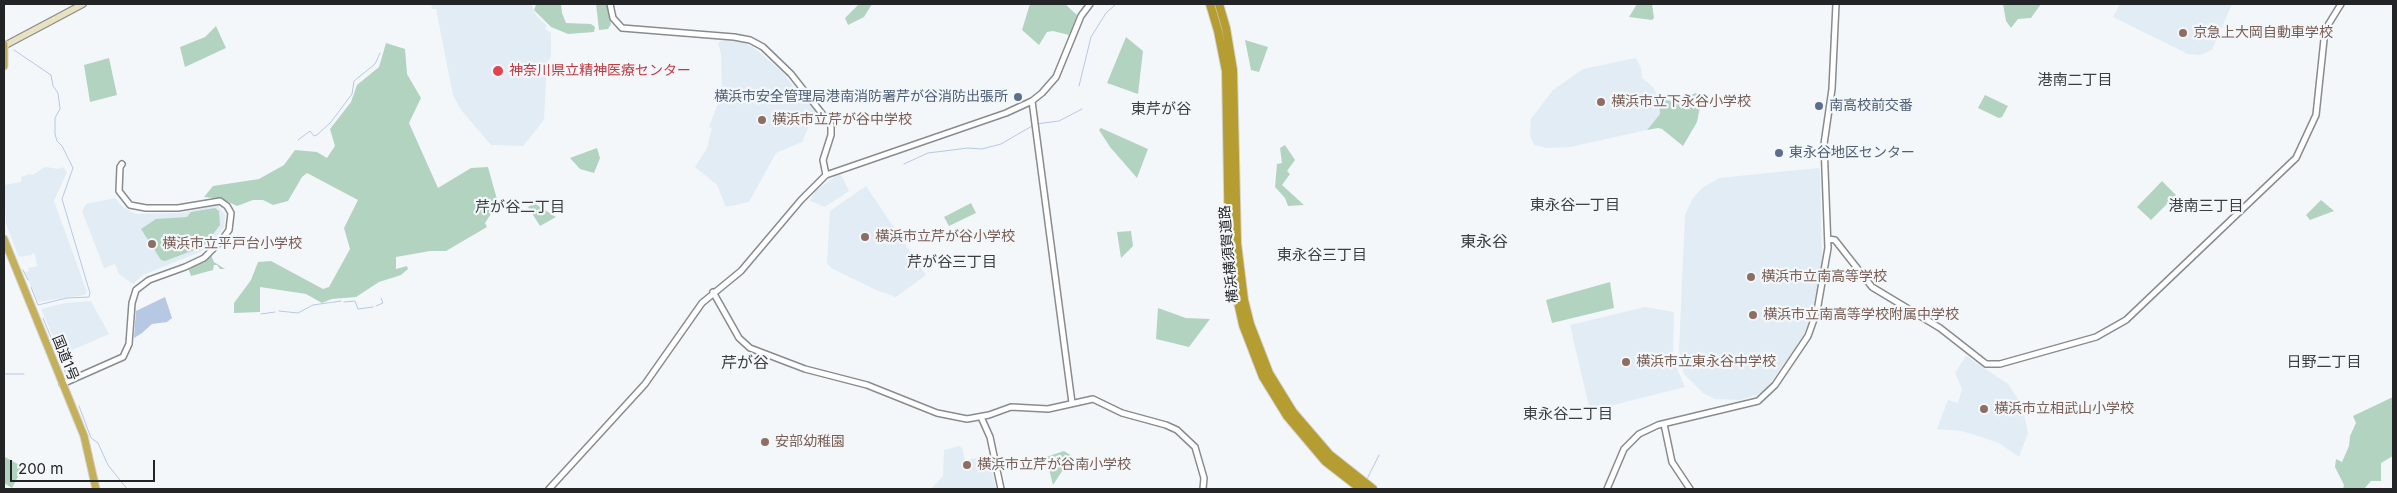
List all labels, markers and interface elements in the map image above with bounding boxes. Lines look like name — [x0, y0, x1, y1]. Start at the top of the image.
place label: 京急上大岡自動車学校 — [2193, 25, 2333, 41]
marker: 京急上大岡自動車学校 — [2177, 27, 2189, 39]
place label: 神奈川県立精神医療センター — [509, 63, 691, 79]
marker: 神奈川県立精神医療センター — [491, 64, 505, 78]
district label: 港南二丁目 — [2038, 71, 2112, 89]
place label: 横浜市安全管理局港南消防署芹が谷消防出張所 — [714, 89, 1008, 105]
marker: 横浜市安全管理局港南消防署芹が谷消防出張所 — [1012, 91, 1024, 103]
place label: 横浜市立下永谷小学校 — [1611, 94, 1751, 110]
marker: 横浜市立下永谷小学校 — [1595, 96, 1607, 108]
place label: 南高校前交番 — [1829, 98, 1913, 114]
district label: 東芹が谷 — [1131, 100, 1191, 118]
marker: 南高校前交番 — [1813, 100, 1825, 112]
place label: 横浜市立芹が谷中学校 — [772, 112, 912, 128]
marker: 横浜市立芹が谷中学校 — [756, 114, 768, 126]
place label: 東永谷地区センター — [1789, 145, 1915, 161]
marker: 東永谷地区センター — [1773, 147, 1785, 159]
district label: 東永谷一丁目 — [1530, 196, 1620, 214]
district label: 港南三丁目 — [2169, 197, 2243, 215]
district label: 芹が谷二丁目 — [475, 198, 565, 216]
street label: 横浜横須賀道路 — [1216, 204, 1242, 304]
place label: 横浜市立芹が谷小学校 — [875, 229, 1015, 245]
marker: 横浜市立芹が谷小学校 — [859, 231, 871, 243]
district label: 東永谷 — [1460, 232, 1508, 252]
place label: 横浜市立平戸台小学校 — [162, 236, 302, 252]
marker: 横浜市立平戸台小学校 — [146, 238, 158, 250]
district label: 東永谷三丁目 — [1277, 246, 1367, 264]
district label: 芹が谷三丁目 — [907, 253, 997, 271]
place label: 横浜市立南高等学校 — [1761, 269, 1887, 285]
marker: 横浜市立南高等学校 — [1745, 271, 1757, 283]
place label: 横浜市立南高等学校附属中学校 — [1763, 307, 1959, 323]
marker: 横浜市立南高等学校附属中学校 — [1747, 309, 1759, 321]
street label: 国道1号 — [48, 333, 82, 383]
district label: 芹が谷 — [721, 353, 769, 373]
district label: 日野二丁目 — [2287, 353, 2361, 371]
place label: 横浜市立東永谷中学校 — [1636, 354, 1776, 370]
marker: 横浜市立東永谷中学校 — [1620, 356, 1632, 368]
place label: 横浜市立相武山小学校 — [1994, 401, 2134, 417]
marker: 横浜市立相武山小学校 — [1978, 403, 1990, 415]
district label: 東永谷二丁目 — [1523, 405, 1613, 423]
place label: 安部幼稚園 — [775, 434, 845, 450]
marker: 安部幼稚園 — [759, 436, 771, 448]
scale bar — [12, 450, 158, 482]
place label: 横浜市立芹が谷南小学校 — [977, 457, 1131, 473]
text: 200 m — [18, 459, 63, 478]
marker: 横浜市立芹が谷南小学校 — [961, 459, 973, 471]

